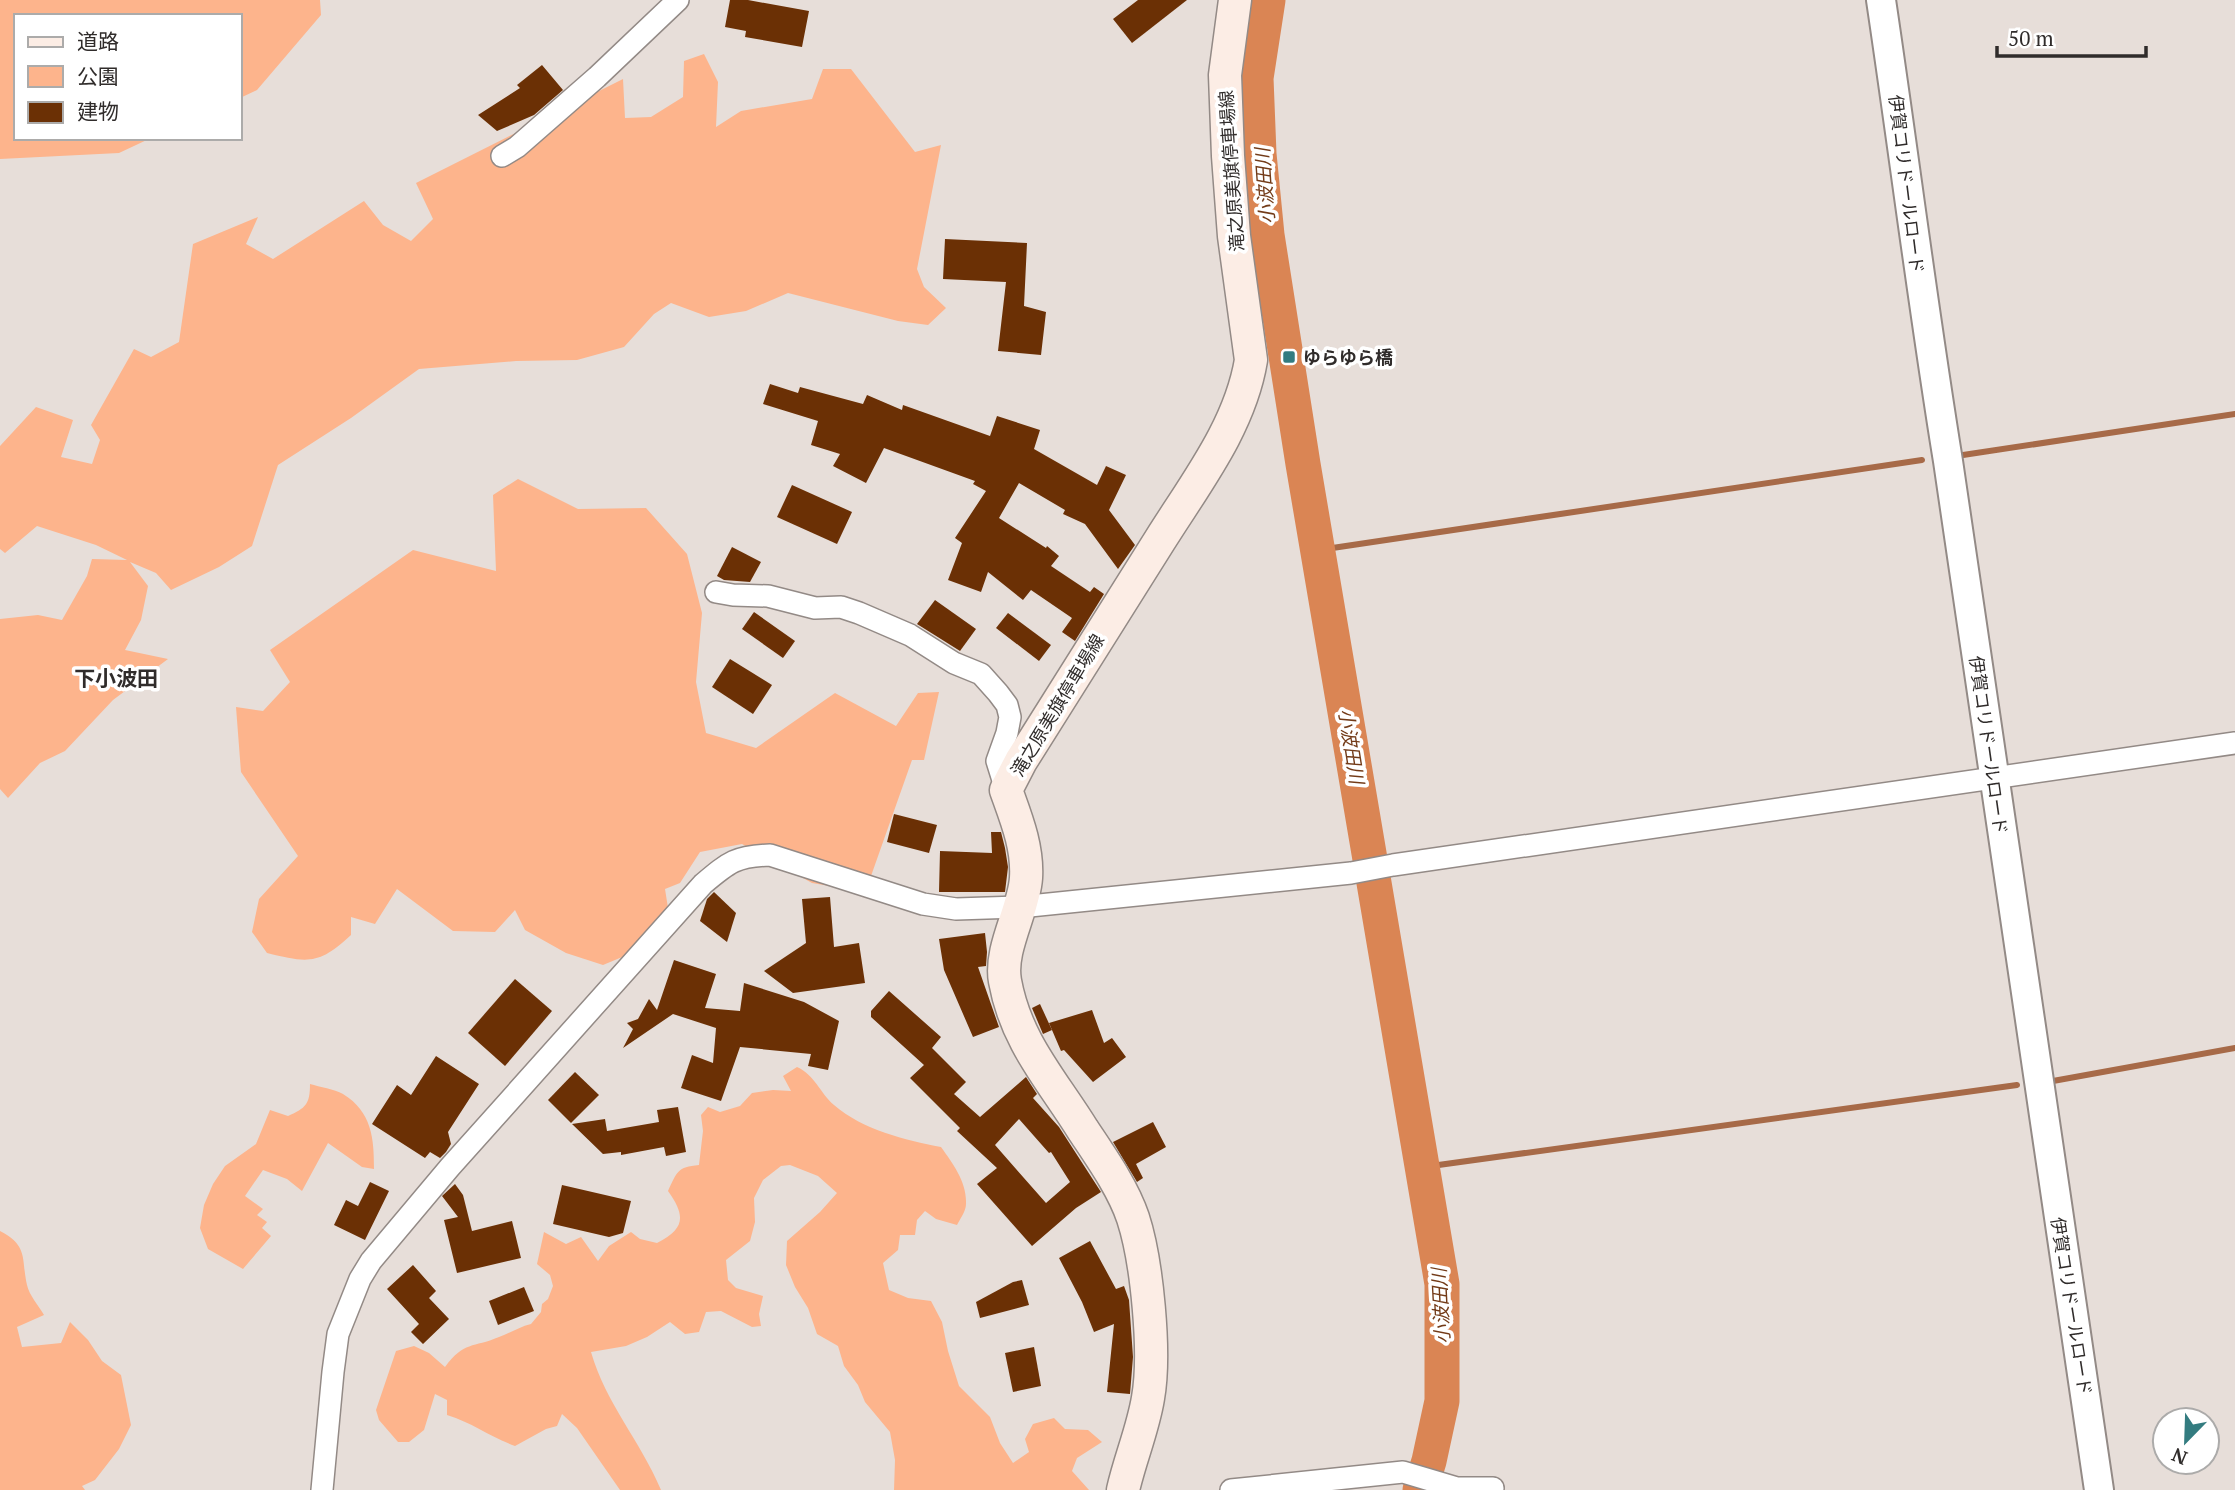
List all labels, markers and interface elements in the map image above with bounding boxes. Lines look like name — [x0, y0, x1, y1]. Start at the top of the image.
legend — [14, 14, 242, 140]
scale bar — [1997, 14, 2146, 58]
text: 50 m — [2008, 24, 2054, 52]
text: 道路 — [77, 27, 119, 55]
text: 公園 — [77, 62, 119, 90]
street label: 滝之原美旗停車場線 — [1213, 89, 1249, 253]
street label: 伊賀コリドールロード — [1884, 93, 1930, 275]
text: 建物 — [77, 97, 119, 125]
water label: 小波田川 — [1249, 145, 1279, 225]
place label: ゆらゆら橋 — [1303, 345, 1393, 369]
marker: ゆらゆら橋 — [1281, 349, 1297, 365]
street label: 滝之原美旗停車場線 — [1005, 629, 1109, 781]
street label: 伊賀コリドールロード — [1965, 654, 2013, 836]
district label: 下小波田 — [74, 664, 158, 692]
water label: 小波田川 — [1334, 707, 1371, 787]
street label: 伊賀コリドールロード — [2046, 1215, 2098, 1397]
water label: 小波田川 — [1425, 1265, 1454, 1345]
north arrow — [2151, 1406, 2221, 1476]
text: N — [2167, 1443, 2191, 1471]

